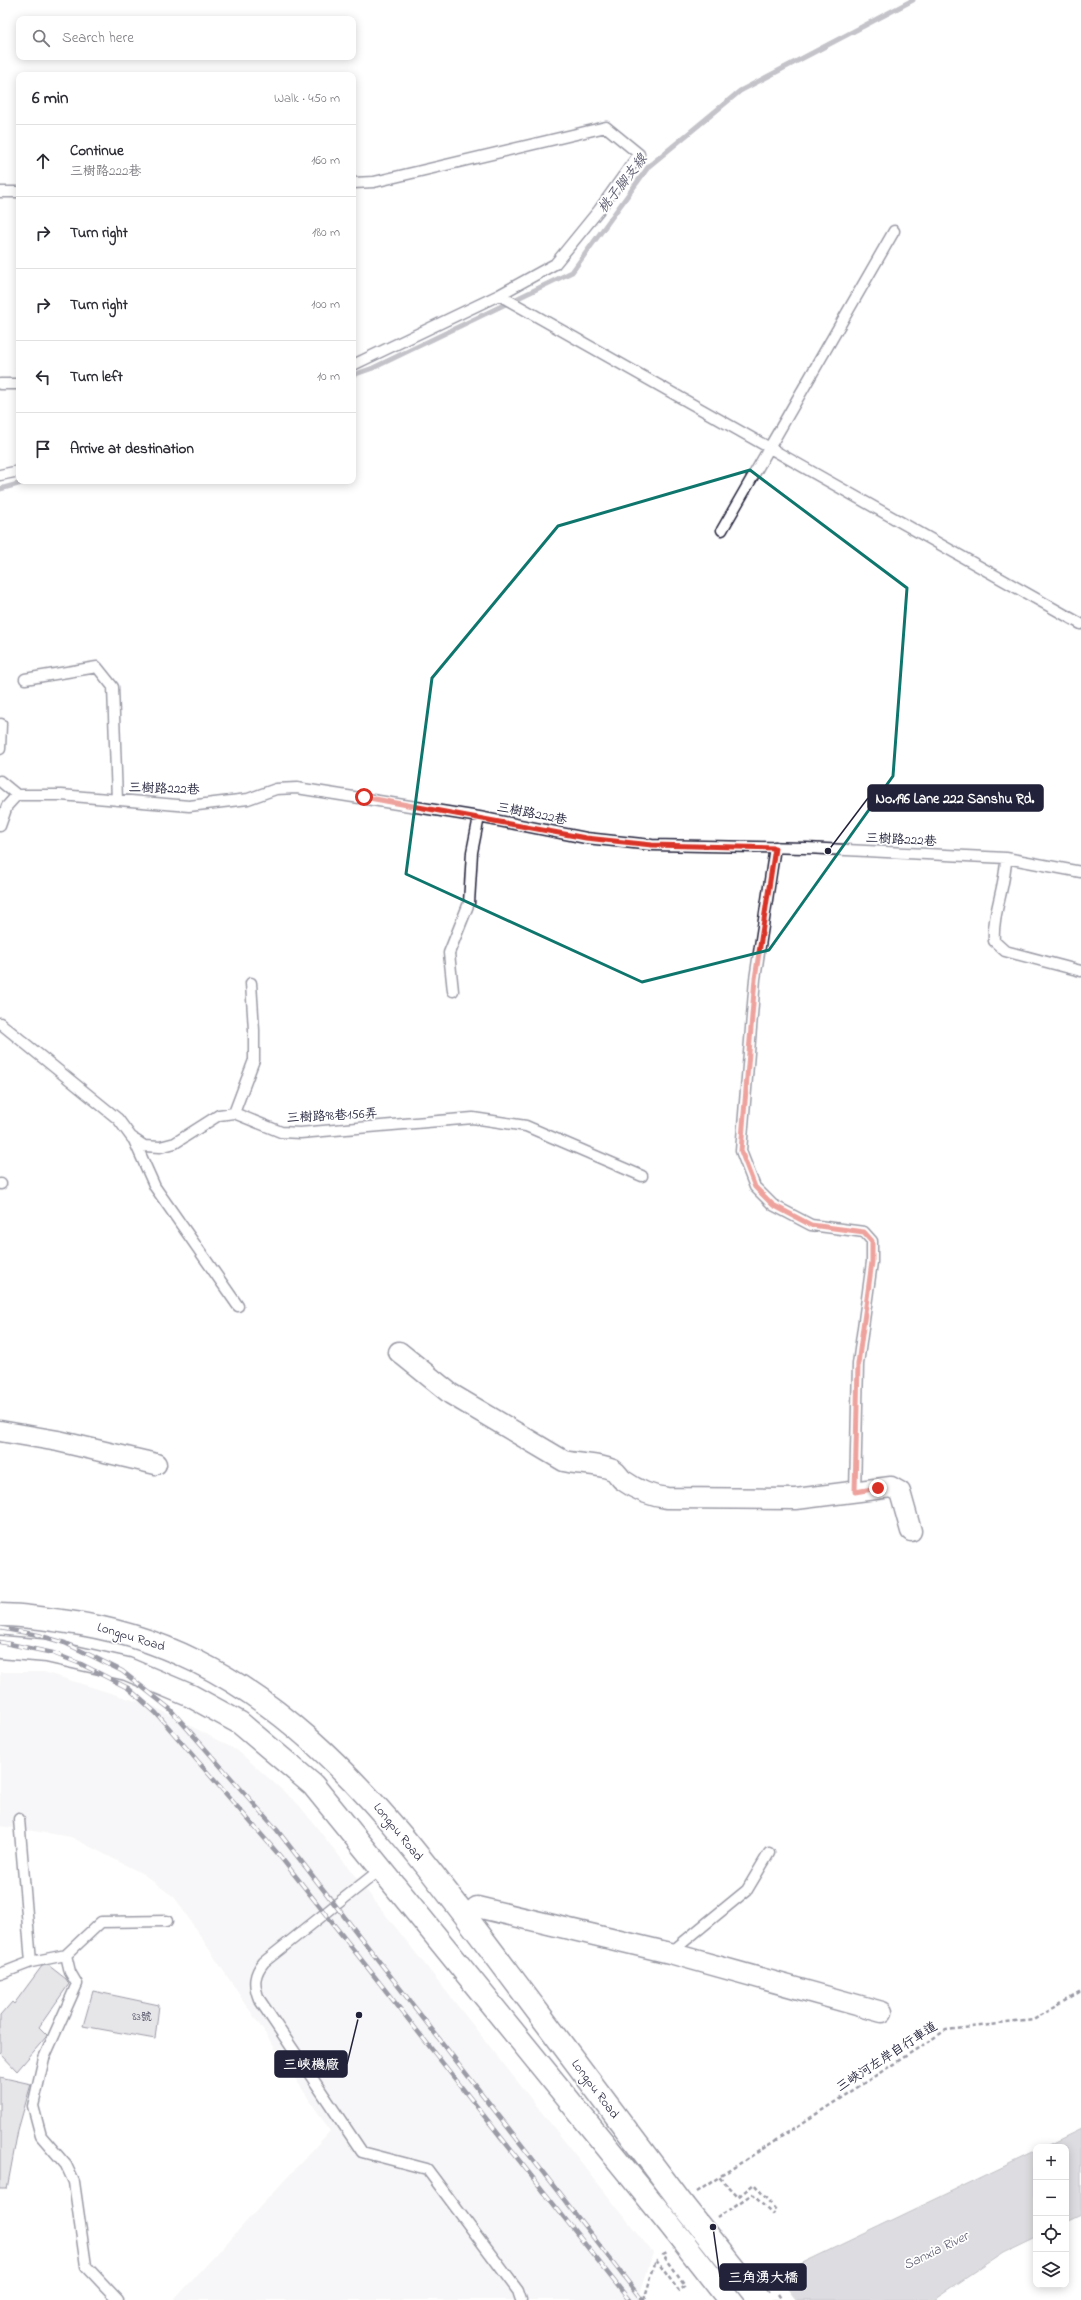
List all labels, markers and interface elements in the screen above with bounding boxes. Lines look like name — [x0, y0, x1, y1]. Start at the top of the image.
search box — [16, 16, 356, 60]
icon: search — [30, 27, 52, 49]
text: Search here — [62, 27, 134, 49]
text: 6 min — [32, 86, 68, 111]
text: Walk · 450 m — [274, 89, 340, 108]
text: Continue — [70, 140, 124, 162]
water label: 桃子腳支線 — [593, 149, 653, 218]
icon: ahead — [32, 150, 54, 172]
text: 160 m — [311, 151, 340, 170]
text: 三樹路222巷 — [70, 162, 141, 181]
icon: right — [32, 222, 54, 244]
text: Turn right — [70, 222, 128, 244]
text: 180 m — [312, 223, 340, 242]
icon: right — [32, 294, 54, 316]
text: Turn right — [70, 294, 128, 316]
text: 100 m — [311, 295, 340, 314]
icon: left — [32, 366, 54, 388]
text: Turn left — [70, 366, 123, 388]
text: 10 m — [317, 367, 340, 386]
icon: arrive — [32, 438, 54, 460]
text: Arrive at destination — [70, 438, 194, 460]
street label: 三樹路222巷 — [128, 778, 200, 800]
callout: No.196 Lane 222 Sanshu Rd. — [868, 785, 1043, 811]
route start — [355, 788, 373, 806]
text: No.196 Lane 222 Sanshu Rd. — [876, 789, 1035, 810]
street label: 三樹路222巷 — [495, 798, 569, 830]
street label: 三樹路222巷 — [865, 829, 937, 851]
street label: 三樹路98巷156弄 — [286, 1104, 378, 1128]
route end — [869, 1479, 887, 1497]
street label: Longpu Road — [95, 1618, 168, 1657]
street label: Longpu Road — [368, 1799, 428, 1866]
house number: 83號 — [132, 2009, 152, 2025]
street label: 三峽河左岸自行車道 — [833, 2017, 941, 2097]
callout: 三峽機廠 — [275, 2051, 347, 2077]
text: 三峽機廠 — [283, 2055, 339, 2076]
street label: Longpu Road — [566, 2055, 624, 2124]
map controls — [1033, 2144, 1069, 2288]
button: + — [1033, 2144, 1069, 2180]
button: − — [1033, 2180, 1069, 2216]
button: locate — [1033, 2216, 1069, 2252]
water label: Sanxia River — [900, 2225, 974, 2276]
button: layers — [1033, 2252, 1069, 2288]
callout: 三角湧大橋 — [720, 2264, 806, 2290]
text: 三角湧大橋 — [728, 2268, 798, 2289]

